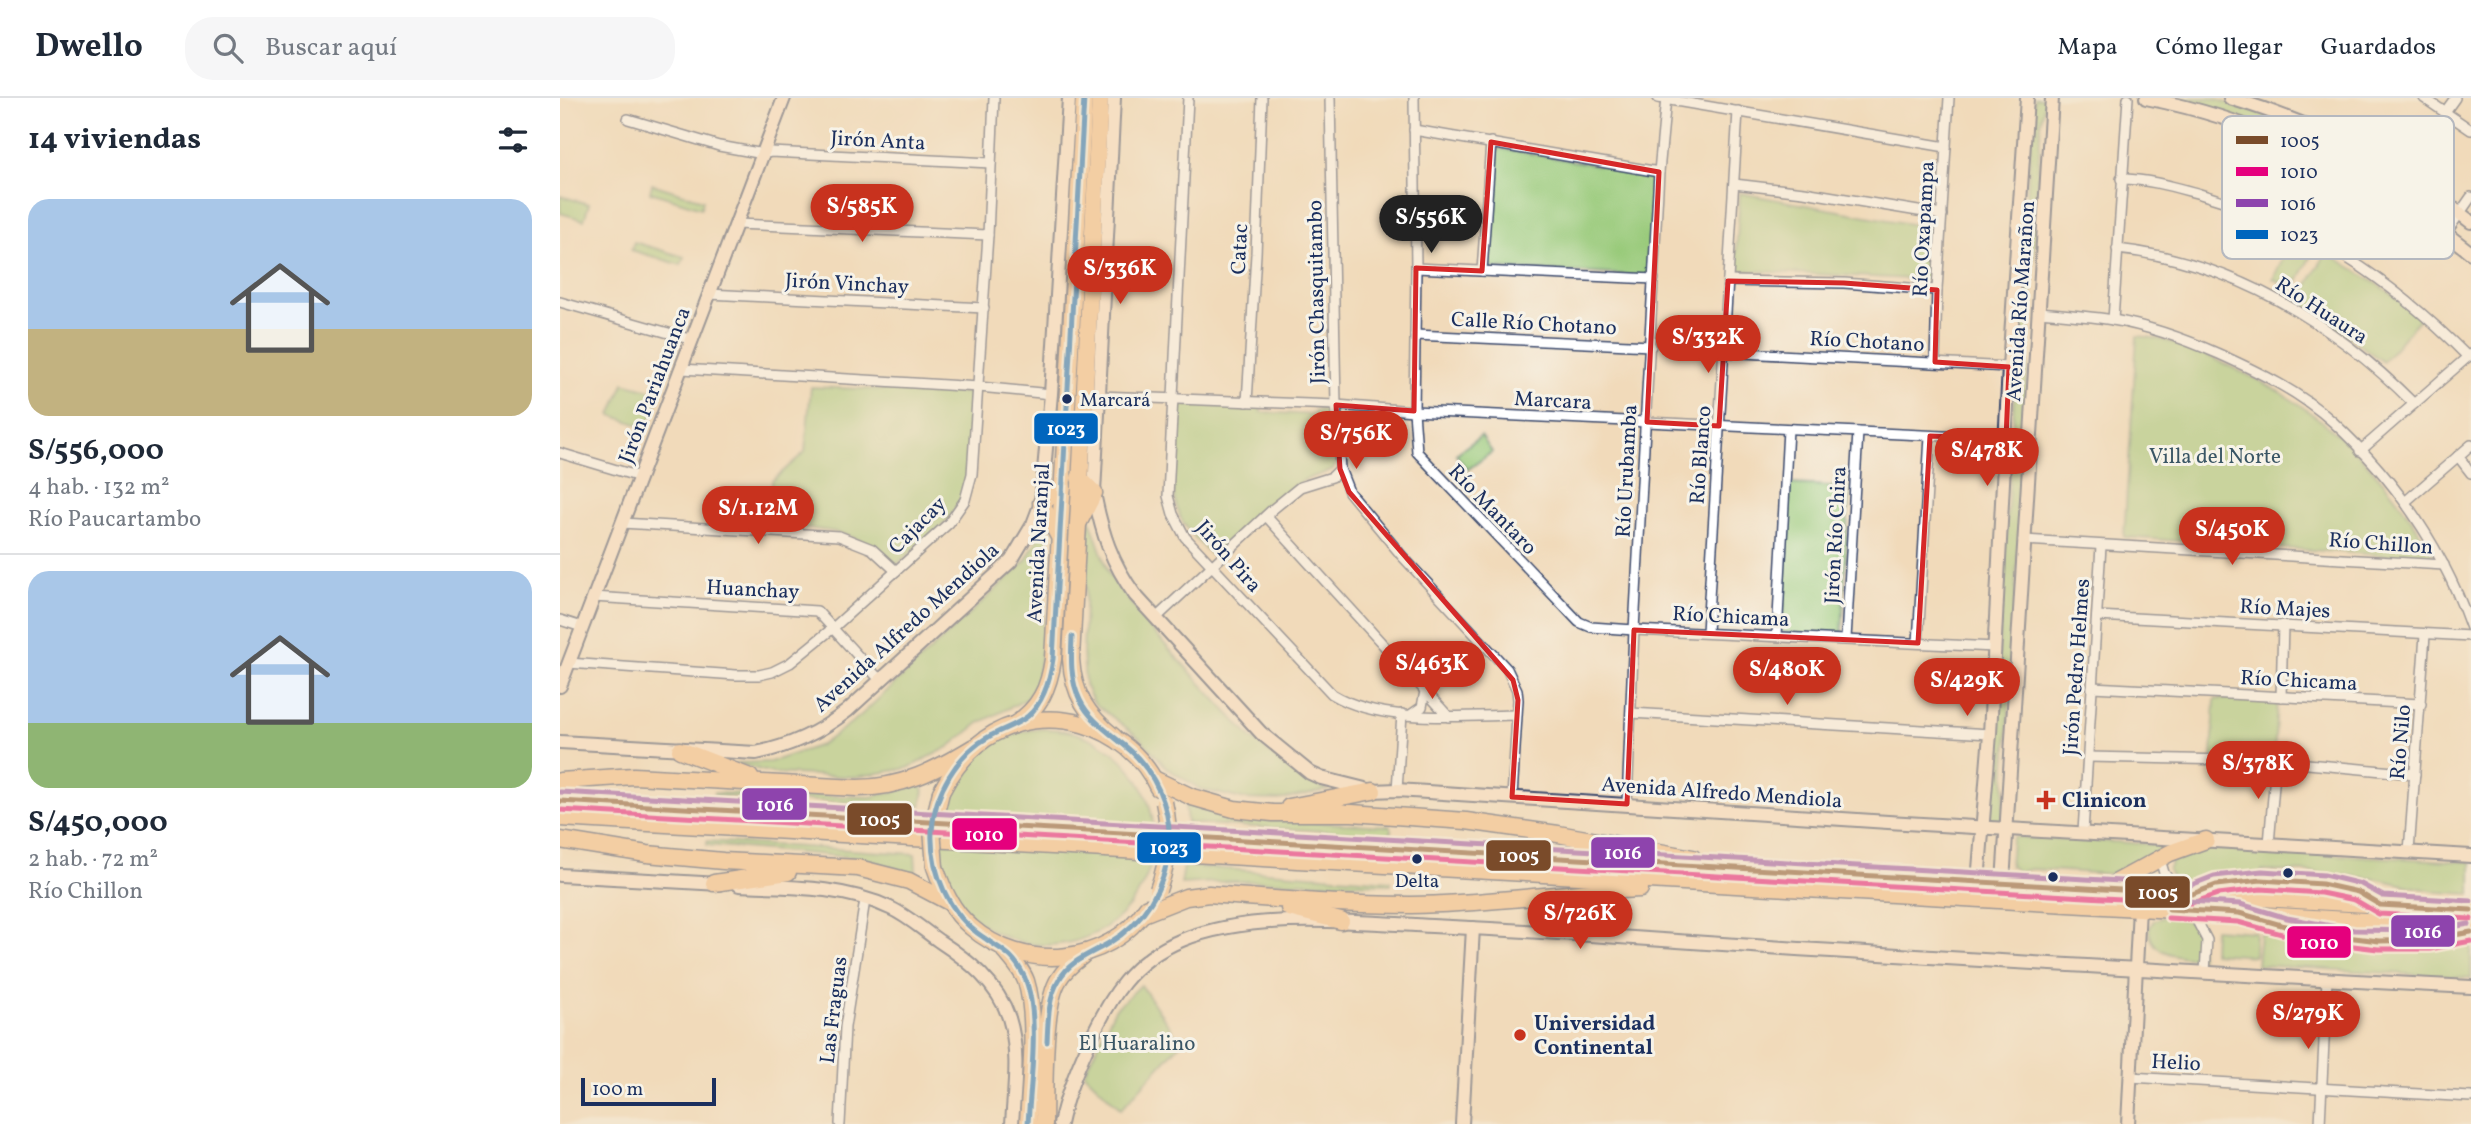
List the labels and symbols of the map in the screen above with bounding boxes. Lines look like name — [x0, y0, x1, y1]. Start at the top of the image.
legend — [2222, 116, 2454, 259]
street label: Jirón Anta — [830, 125, 926, 158]
text: 1005 — [2280, 129, 2320, 155]
street label: Río Oxapampa — [1906, 160, 1943, 298]
text: 1010 — [2280, 160, 2318, 186]
pin: S/585K — [805, 184, 919, 244]
text: 1016 — [2280, 192, 2316, 218]
pin: S/556K — [1374, 195, 1488, 255]
street label: Jirón Chasquitambo — [1301, 200, 1334, 384]
street label: Avenida Río Marañon — [2000, 200, 2043, 403]
street label: Catac — [1225, 223, 1256, 275]
text: 1023 — [2280, 223, 2318, 249]
pin: S/336K — [1063, 246, 1177, 306]
street label: Jirón Vinchay — [784, 267, 910, 302]
street label: Río Huaura — [2269, 270, 2373, 352]
street label: Jirón Pariahuanca — [612, 303, 699, 468]
street label: Calle Río Chotano — [1450, 306, 1618, 343]
pin: S/332K — [1651, 316, 1765, 375]
street label: Río Chotano — [1809, 325, 1925, 360]
street label: Marcara — [1513, 385, 1593, 418]
place label: Marcará — [1080, 388, 1151, 414]
marker: Marcará — [1060, 392, 1074, 406]
street label: Río Urubamba — [1610, 404, 1645, 538]
street label: Río Blanco — [1684, 405, 1719, 505]
line badge: 1023 — [1033, 412, 1099, 445]
pin: S/756K — [1299, 412, 1413, 471]
text: 1023 — [1047, 417, 1085, 443]
pin: S/478K — [1930, 428, 2044, 488]
park label: Villa del Norte — [2149, 443, 2281, 472]
street label: Río Mantaro — [1441, 458, 1543, 562]
street label: Avenida Naranjal — [1021, 462, 1058, 624]
street label: Jirón Río Chira — [1818, 466, 1855, 605]
pin: S/1.12M — [693, 486, 823, 546]
street label: Cajacay — [883, 490, 954, 561]
pin: S/450K — [2175, 508, 2289, 567]
street label: Jirón Pira — [1188, 514, 1268, 600]
street label: Río Chillon — [2328, 526, 2434, 563]
street label: Avenida Alfredo Mendiola — [808, 537, 1006, 720]
street label: Huanchay — [706, 574, 801, 607]
street label: Jirón Pedro Helmes — [2057, 578, 2098, 757]
street label: Río Majes — [2239, 593, 2331, 626]
street label: Río Chicama — [1671, 600, 1790, 635]
pin: S/463K — [1375, 642, 1489, 701]
pin: S/480K — [1730, 648, 1844, 707]
pin: S/429K — [1910, 658, 2024, 718]
street label: Río Chicama — [2239, 664, 2358, 699]
street label: Río Nilo — [2384, 703, 2419, 781]
pin: S/378K — [2201, 742, 2315, 801]
street label: Avenida Alfredo Mendiola — [1600, 771, 1843, 816]
line badge: 1016 — [741, 787, 808, 821]
place label: Clinicon — [2062, 787, 2147, 816]
marker: Clinicon — [2036, 790, 2056, 810]
text: 1016 — [756, 793, 794, 819]
line badge: 1005 — [846, 802, 913, 836]
text: 1005 — [860, 808, 900, 834]
line badge: 1010 — [951, 817, 1018, 851]
text: 1010 — [965, 823, 1004, 849]
line badge: 1023 — [1136, 831, 1202, 864]
text: 1023 — [1150, 836, 1188, 862]
line badge: 1016 — [1590, 836, 1656, 869]
line badge: 1005 — [1485, 839, 1552, 872]
text: 1016 — [1604, 841, 1642, 867]
text: 1005 — [1499, 844, 1539, 870]
marker: Delta — [1410, 852, 1424, 866]
unlabelled marker — [2281, 866, 2295, 880]
place label: Delta — [1395, 869, 1439, 895]
unlabelled marker — [2046, 870, 2060, 884]
line badge: 1005 — [2124, 875, 2191, 909]
text: 1005 — [2138, 881, 2178, 907]
pin: S/726K — [1523, 892, 1637, 951]
line badge: 1016 — [2390, 914, 2456, 948]
text: 1016 — [2404, 920, 2442, 946]
line badge: 1010 — [2286, 925, 2352, 959]
text: 1010 — [2300, 931, 2339, 957]
street label: Las Fraguas — [814, 955, 855, 1065]
pin: S/279K — [2251, 992, 2365, 1051]
place label: Universidad Continental — [1534, 1010, 1656, 1063]
marker: Universidad Continental — [1512, 1027, 1528, 1043]
park label: El Huaralino — [1079, 1030, 1195, 1059]
street label: Helio — [2150, 1048, 2201, 1079]
scale bar — [581, 1075, 716, 1107]

